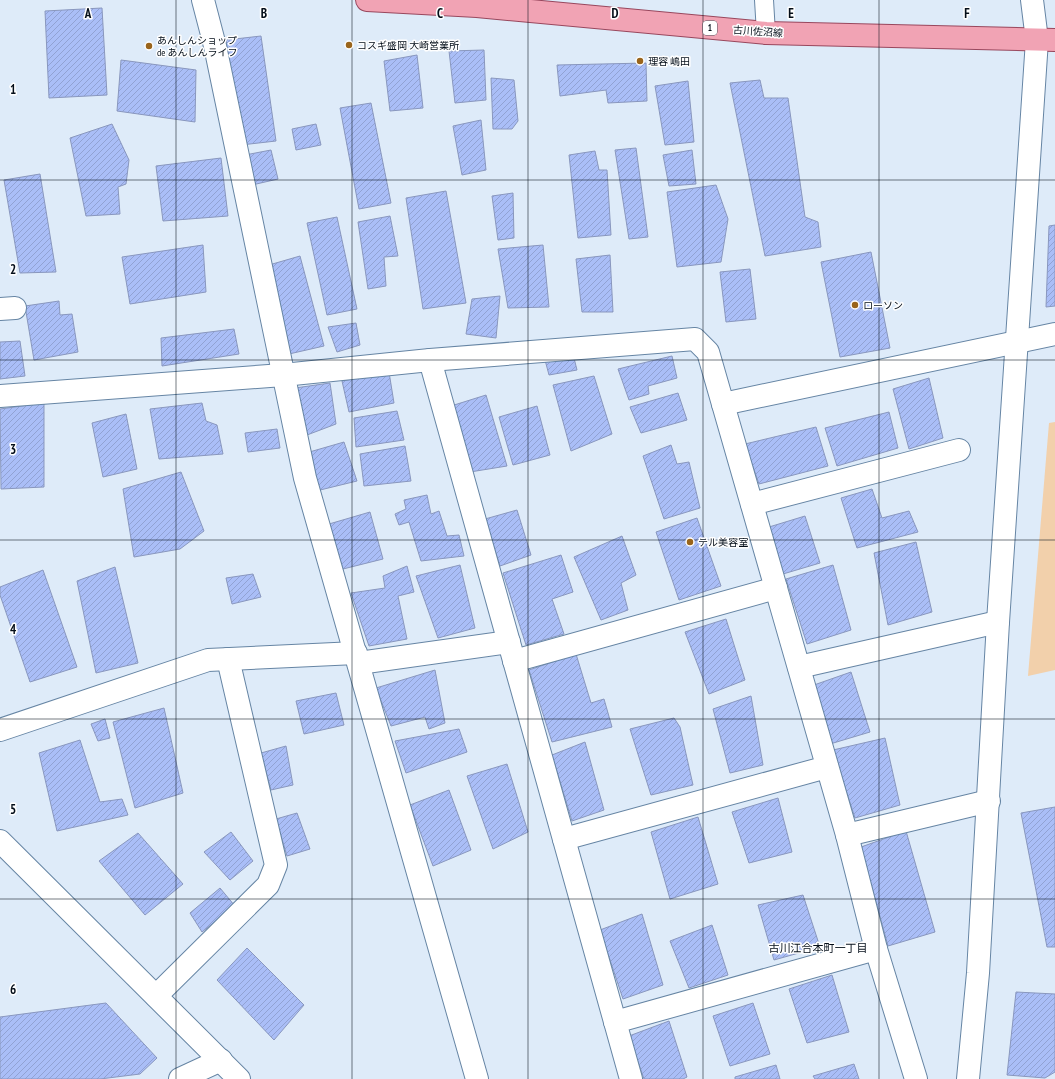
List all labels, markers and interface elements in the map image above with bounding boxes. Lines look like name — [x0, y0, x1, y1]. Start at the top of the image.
text: A — [84, 5, 92, 22]
text: B — [261, 5, 267, 22]
text: C — [437, 5, 443, 22]
text: D — [612, 5, 619, 22]
text: E — [788, 5, 794, 22]
text: F — [964, 5, 970, 22]
road number: 1 — [703, 21, 717, 35]
street label: 古川佐沼線 — [733, 23, 783, 40]
place label: あんしんショップ de あんしんライフ — [157, 34, 238, 59]
place label: コスギ盛岡 大崎営業所 — [357, 39, 459, 52]
marker: コスギ盛岡 大崎営業所 — [344, 40, 354, 50]
marker: あんしんショップ de あんしんライフ — [144, 41, 154, 51]
place label: 理容 嶋田 — [648, 55, 690, 68]
marker: 理容 嶋田 — [635, 56, 645, 66]
text: 1 — [10, 81, 16, 98]
text: 2 — [10, 261, 16, 278]
place label: ローソン — [863, 299, 903, 312]
marker: ローソン — [850, 300, 860, 310]
text: 3 — [10, 441, 16, 458]
place label: テル美容室 — [698, 536, 748, 549]
marker: テル美容室 — [685, 537, 695, 547]
text: 4 — [10, 621, 17, 638]
text: 5 — [10, 801, 16, 818]
district label: 古川江合本町一丁目 — [769, 941, 868, 955]
text: 6 — [10, 981, 16, 998]

